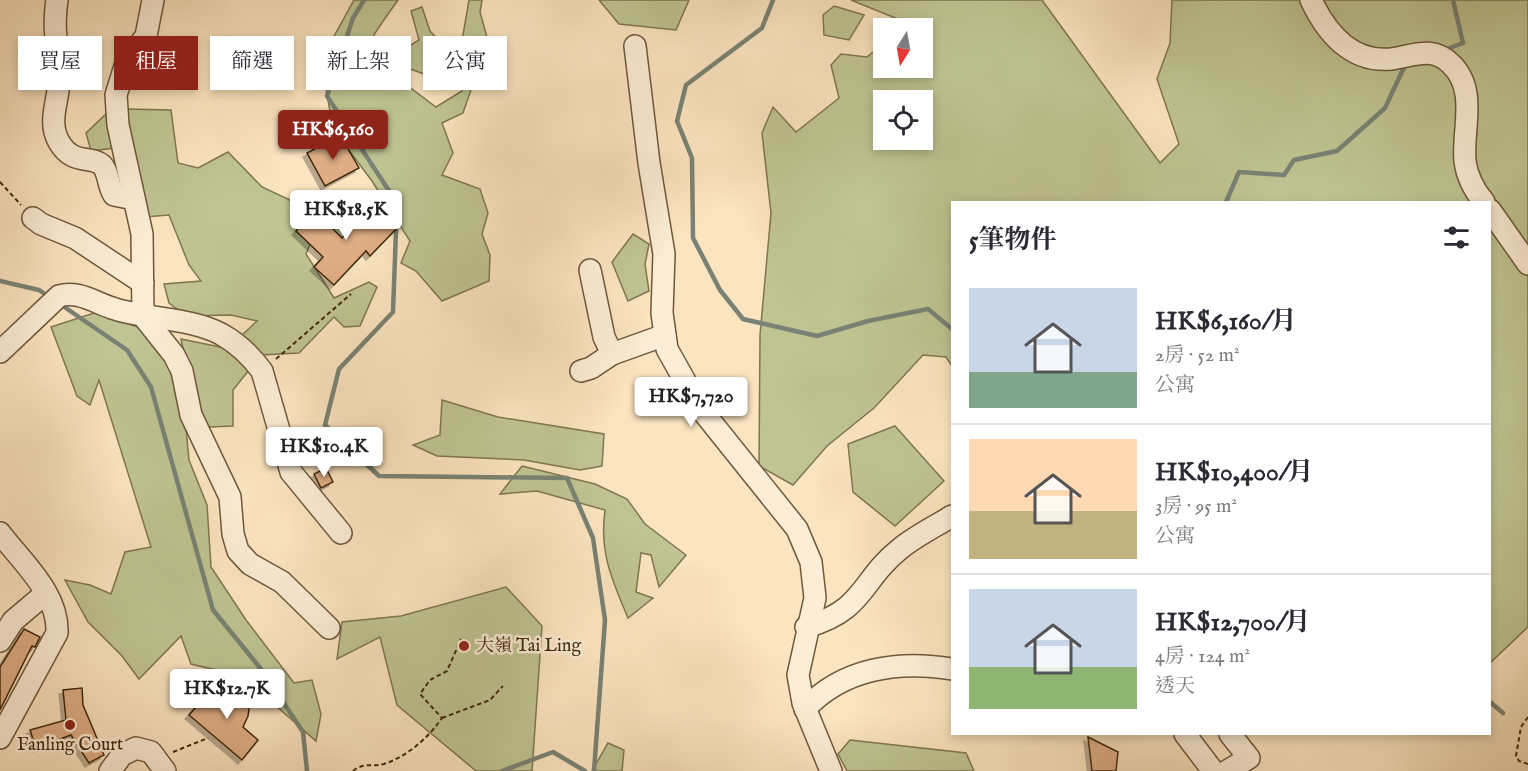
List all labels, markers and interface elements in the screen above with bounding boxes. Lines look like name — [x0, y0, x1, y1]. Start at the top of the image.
north arrow — [873, 18, 933, 78]
map controls — [873, 18, 933, 150]
chip: 買屋 — [18, 36, 102, 90]
chip: 租屋 — [114, 36, 198, 90]
chip: 篩選 — [210, 36, 294, 90]
chip: 新上架 — [306, 36, 411, 90]
chip: 公寓 — [423, 36, 507, 90]
button: locate — [873, 90, 933, 150]
pin: HK$6,160 — [271, 110, 395, 161]
text: HK$6,160 — [292, 117, 374, 142]
pin: HK$18.5K — [284, 190, 408, 241]
text: HK$18.5K — [304, 197, 388, 222]
icon: filters — [1440, 221, 1473, 254]
text: 5筆物件 — [969, 224, 1056, 257]
text: HK$6,160/月 — [1155, 305, 1297, 338]
icon: home — [1017, 312, 1089, 384]
text: 2房 · 52 m² — [1155, 343, 1239, 368]
text: 公寓 — [1155, 373, 1195, 398]
pin: HK$7,720 — [629, 377, 753, 428]
text: HK$7,720 — [649, 384, 733, 409]
pin: HK$10.4K — [262, 427, 386, 478]
text: HK$10.4K — [280, 434, 368, 459]
text: HK$10,400/月 — [1155, 456, 1314, 489]
icon: home — [1017, 463, 1089, 535]
text: 3房 · 95 m² — [1155, 494, 1237, 519]
text: 公寓 — [1155, 524, 1195, 549]
text: HK$12,700/月 — [1155, 606, 1311, 639]
icon: home — [1017, 613, 1089, 685]
place label: 大嶺 Tai Ling — [476, 635, 581, 658]
marker: 大嶺 Tai Ling — [457, 639, 471, 653]
text: 4房 · 124 m² — [1155, 644, 1250, 669]
pin: HK$12.7K — [165, 669, 289, 720]
text: 透天 — [1155, 674, 1195, 699]
text: HK$12.7K — [184, 676, 270, 701]
marker: Fanling Court — [63, 718, 77, 732]
place label: Fanling Court — [17, 734, 123, 757]

